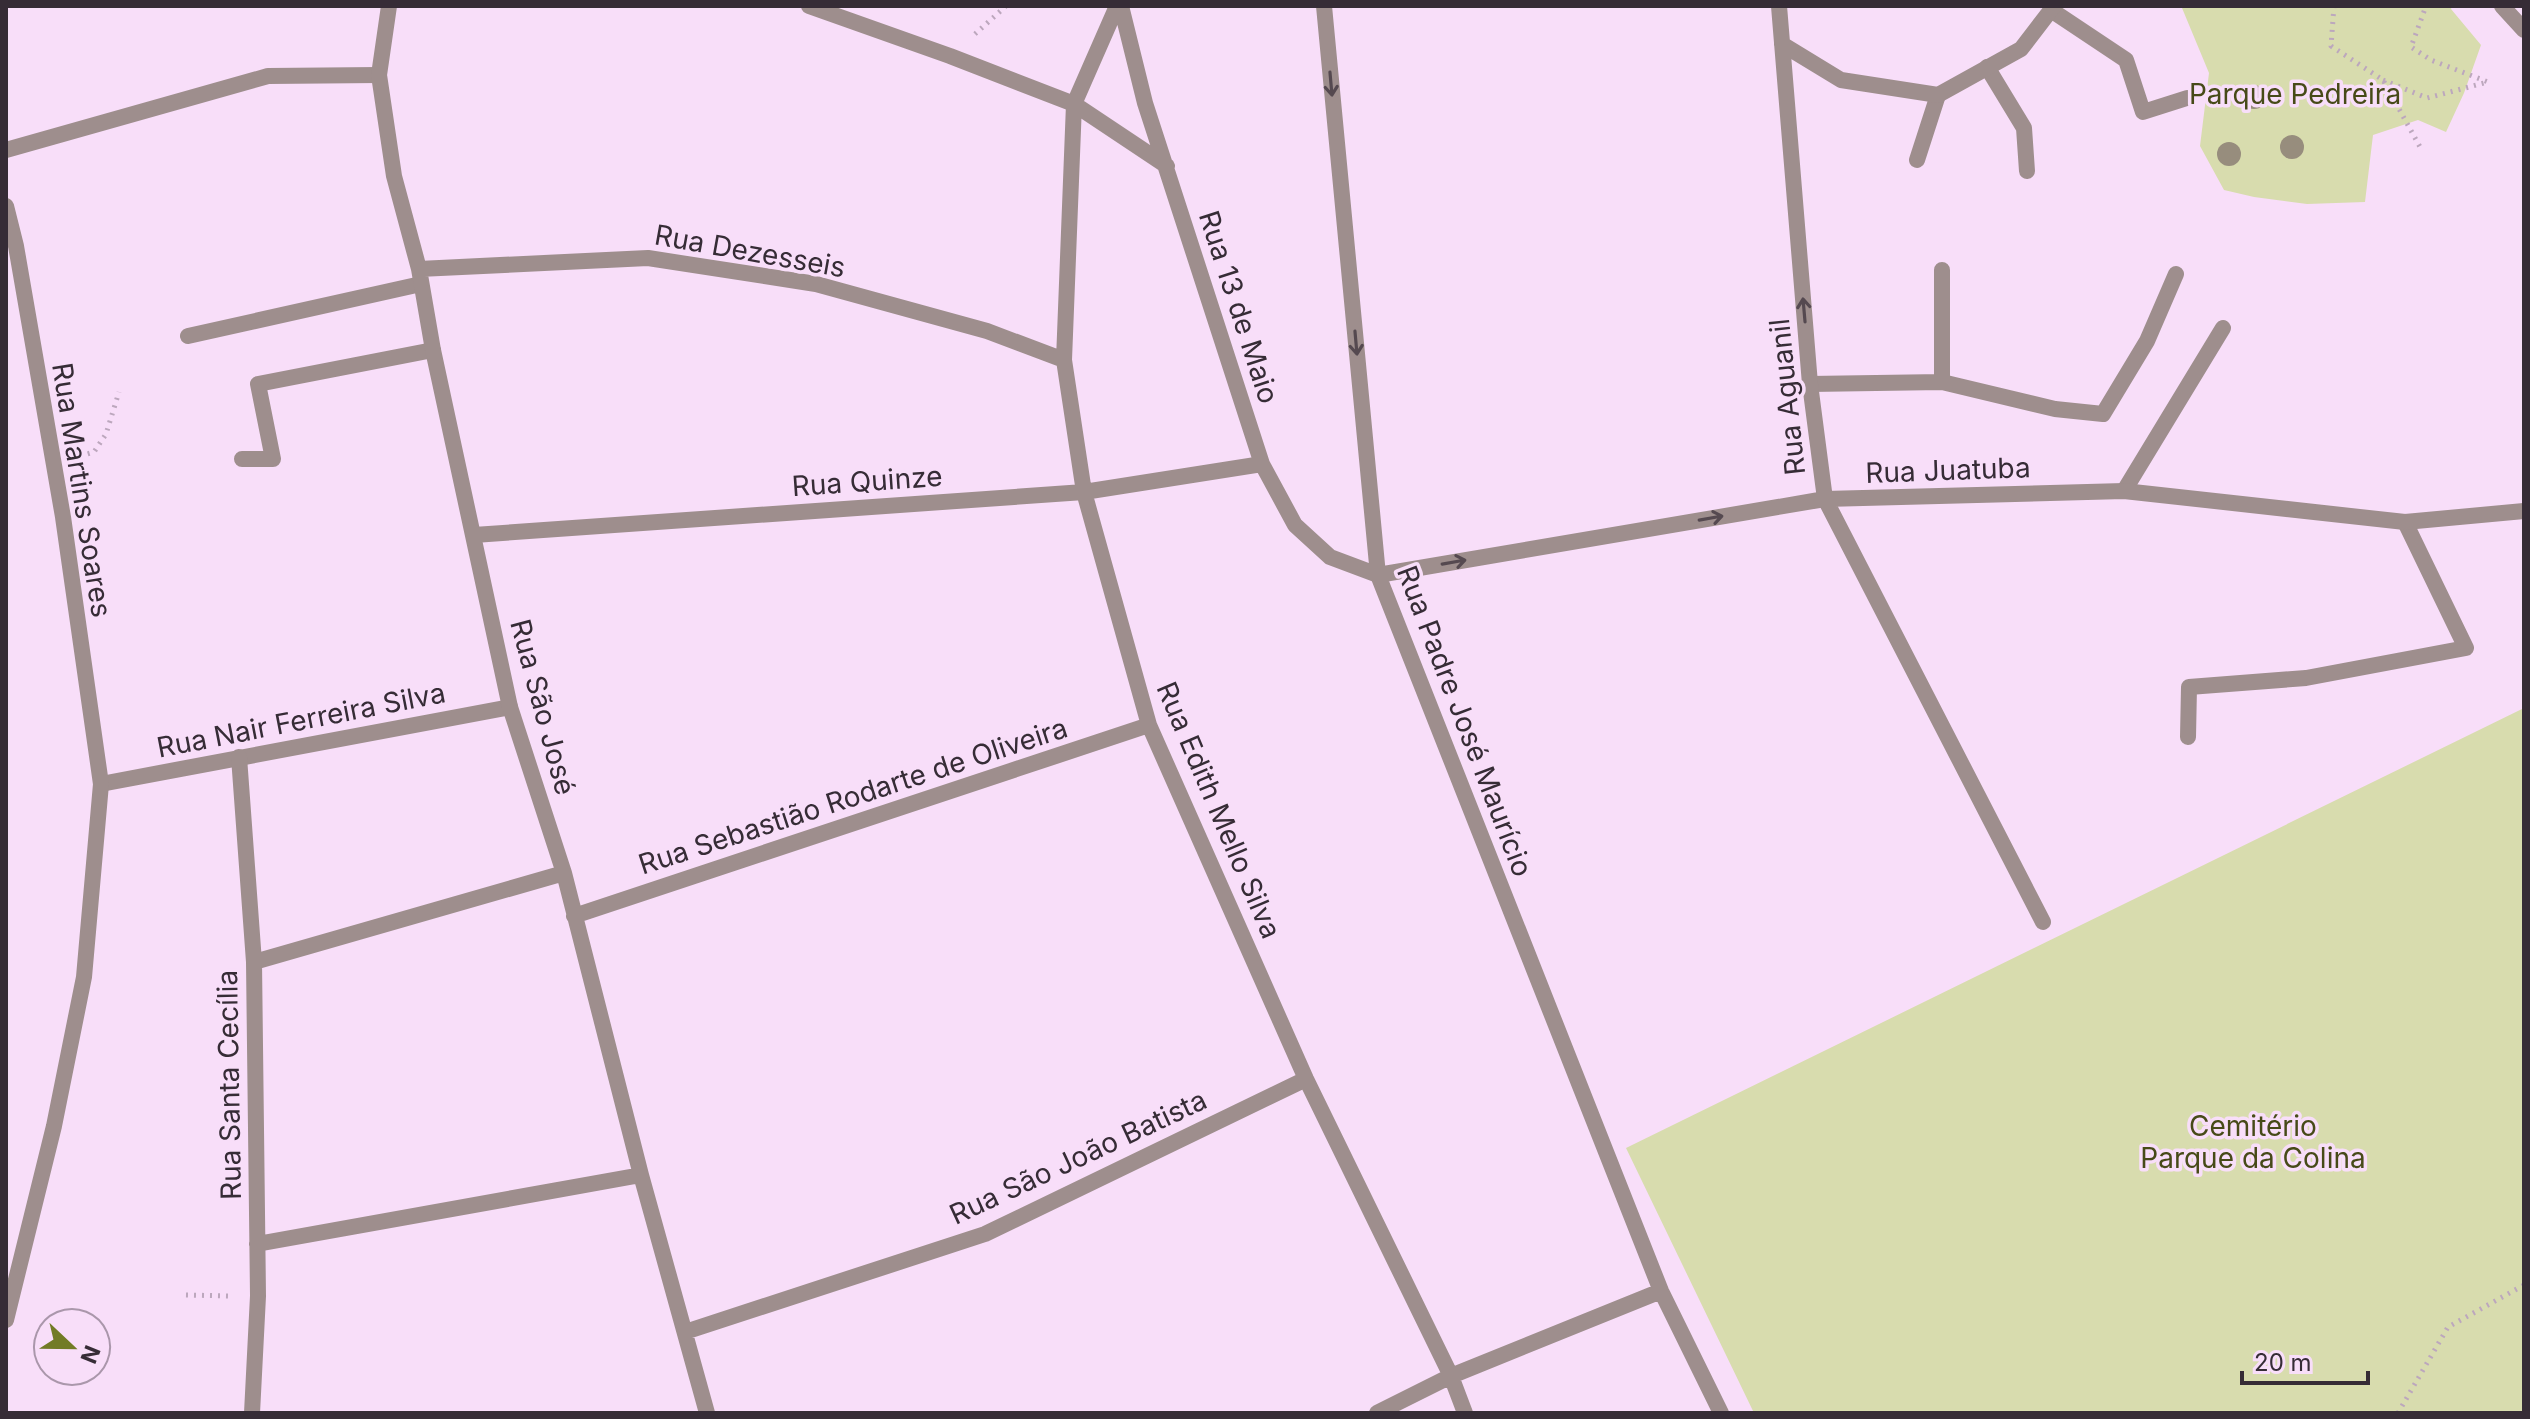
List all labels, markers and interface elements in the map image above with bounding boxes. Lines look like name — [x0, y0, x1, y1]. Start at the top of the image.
one-way arrow — [1324, 70, 1339, 97]
park label: Parque Pedreira — [2189, 77, 2401, 111]
street label: Rua 13 de Maio — [1192, 206, 1286, 408]
street label: Rua Dezesseis — [652, 217, 848, 285]
one-way arrow — [1796, 297, 1811, 324]
street label: Rua Aguanil — [1762, 317, 1812, 477]
one-way arrow — [1348, 329, 1363, 355]
street label: Rua Martins Soares — [45, 360, 119, 620]
street label: Rua Juatuba — [1865, 450, 2031, 490]
street label: Rua Quinze — [791, 459, 943, 503]
one-way arrow — [1698, 510, 1723, 525]
one-way arrow — [1441, 553, 1467, 568]
street label: Rua Padre José Maurício — [1390, 561, 1540, 881]
street label: Rua São José — [503, 615, 583, 799]
street label: Rua Nair Ferreira Silva — [154, 675, 448, 765]
street label: Rua Edith Mello Silva — [1150, 677, 1288, 943]
street label: Rua Sebastião Rodarte de Oliveira — [634, 710, 1072, 882]
street label: Rua Santa Cecília — [210, 970, 248, 1200]
street label: Rua São João Batista — [944, 1082, 1212, 1232]
park label: Cemitério Parque da Colina — [2140, 1109, 2366, 1175]
north arrow — [32, 1307, 112, 1387]
scale bar — [2242, 1335, 2368, 1385]
text: N — [75, 1342, 106, 1367]
text: 20 m — [2254, 1348, 2312, 1377]

